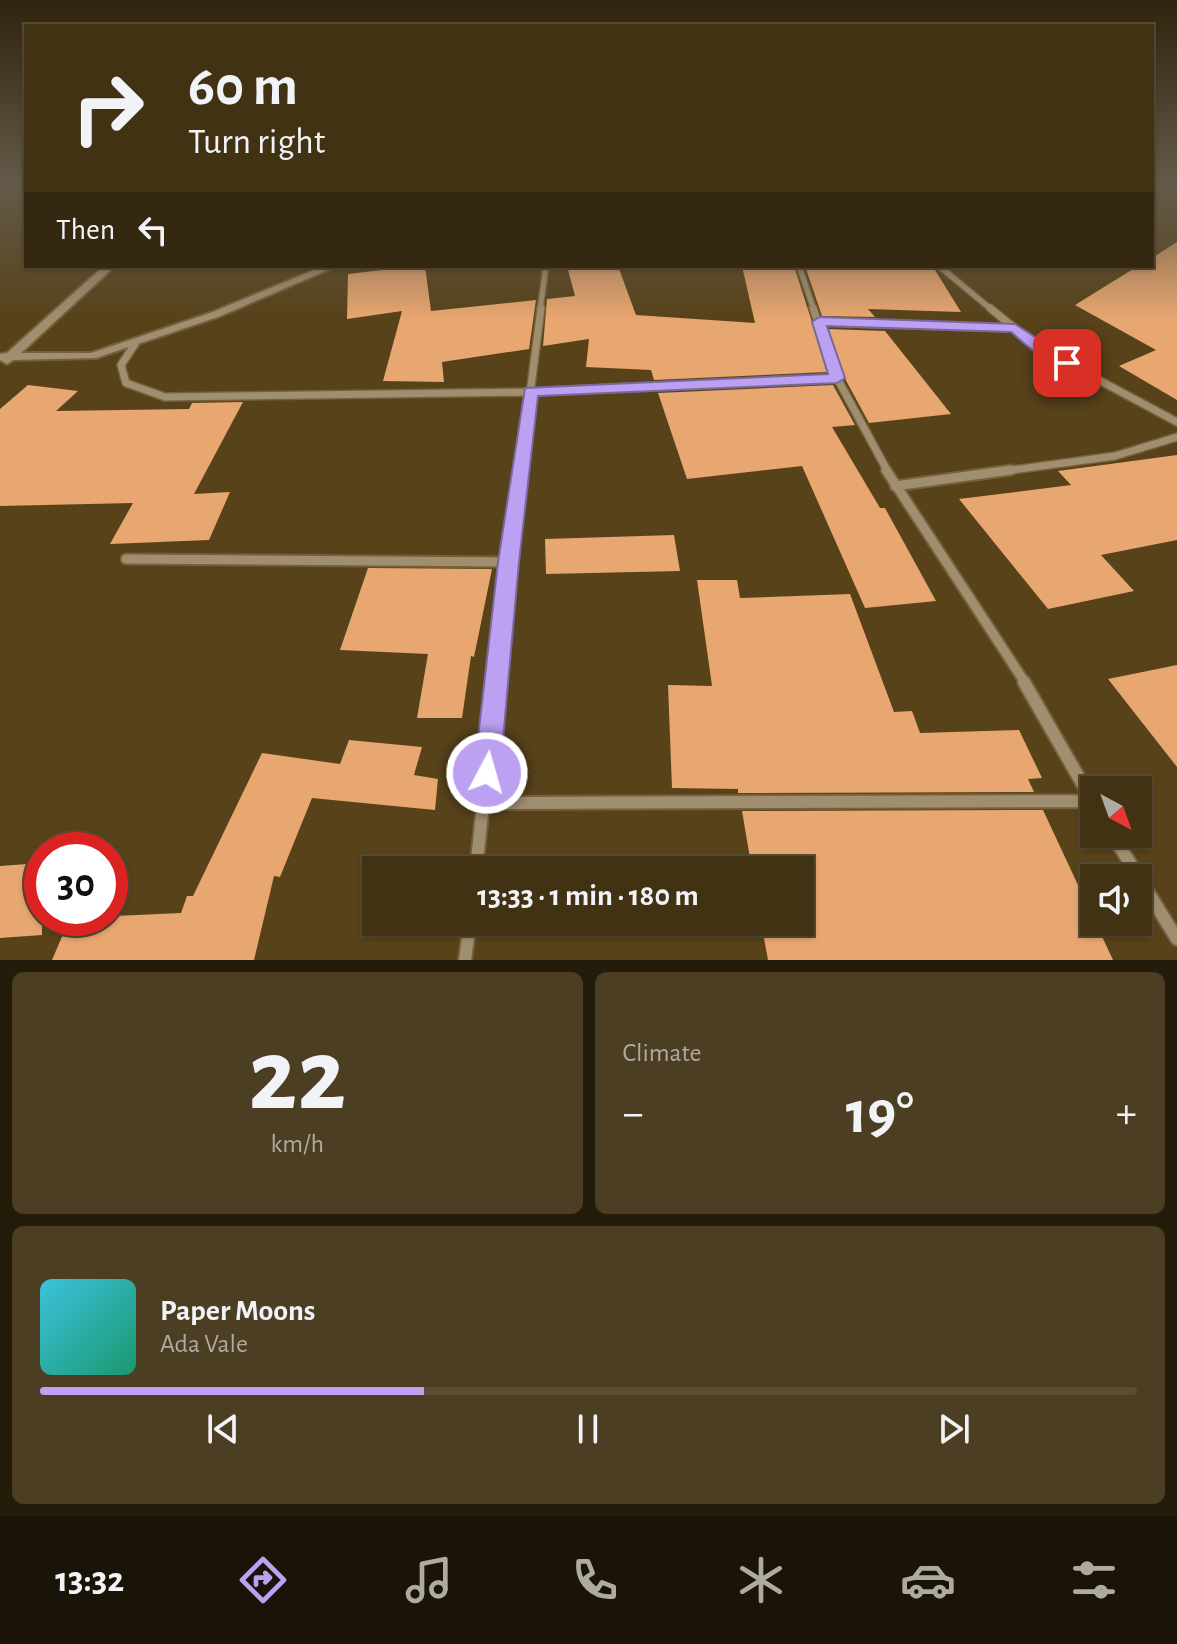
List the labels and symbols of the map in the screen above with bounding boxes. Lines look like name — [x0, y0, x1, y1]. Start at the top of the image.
pin — [1033, 329, 1101, 397]
position arrow — [445, 731, 529, 815]
north arrow — [1080, 776, 1152, 848]
speed limit sign: 30 — [24, 832, 128, 936]

